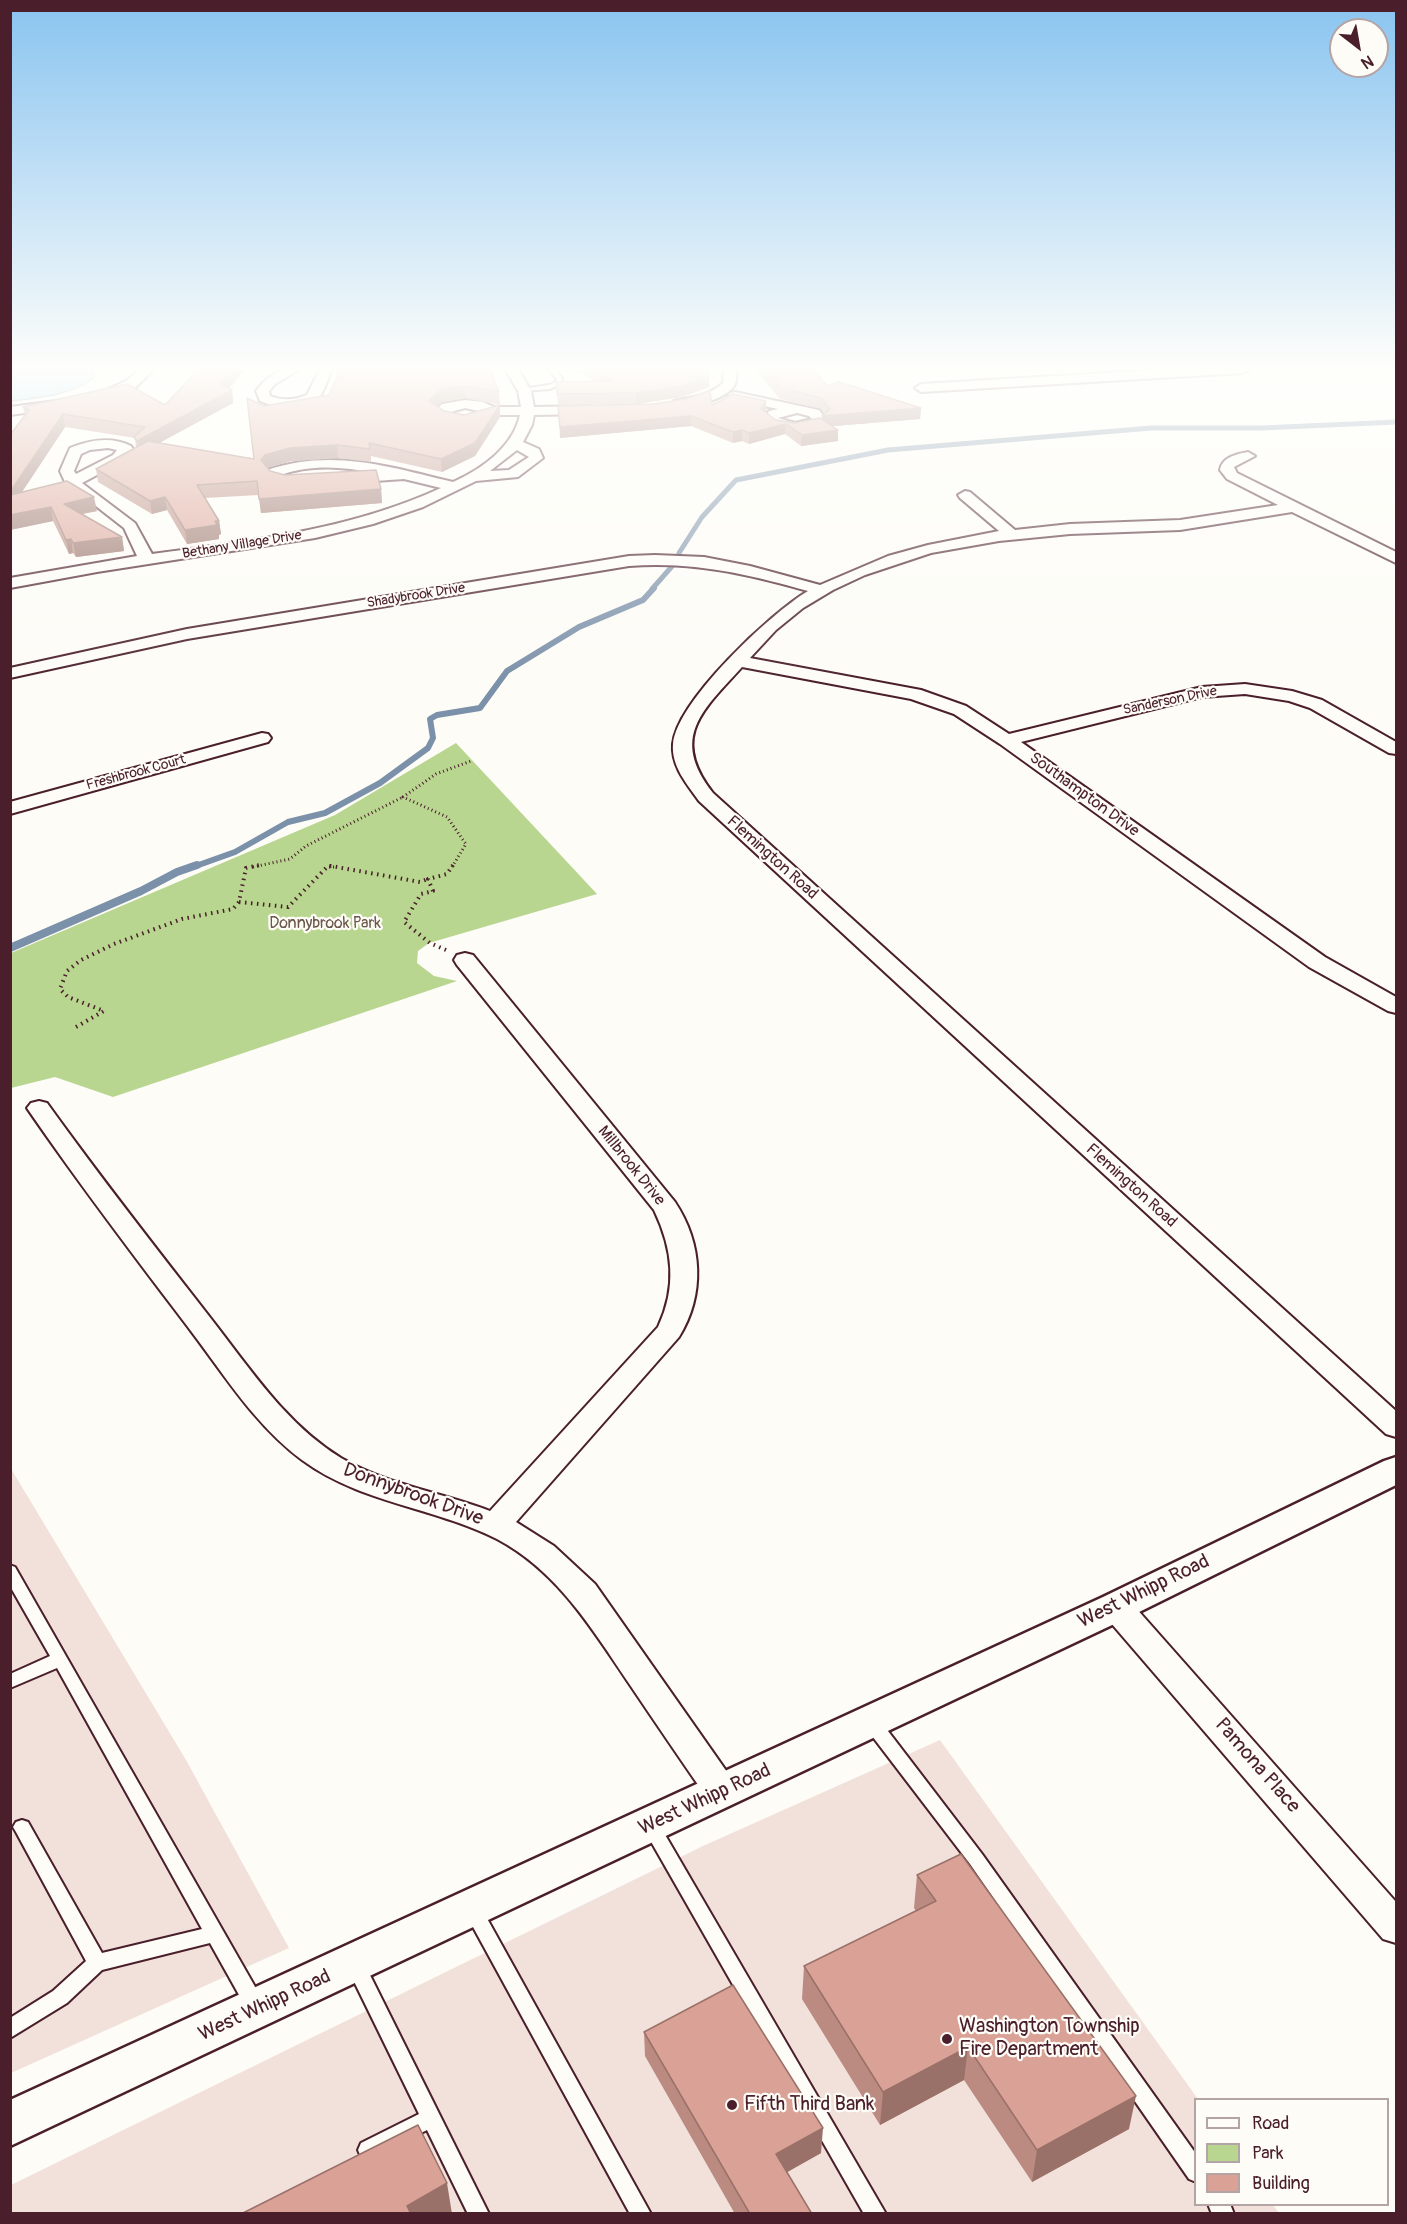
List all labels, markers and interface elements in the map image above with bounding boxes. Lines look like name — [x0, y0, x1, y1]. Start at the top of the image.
north arrow — [1329, 18, 1389, 78]
text: N — [1357, 50, 1377, 73]
street label: Bethany Village Drive — [181, 527, 303, 563]
street label: Shadybrook Drive — [366, 580, 466, 612]
street label: Sanderson Drive — [1122, 683, 1218, 719]
street label: Southampton Drive — [1025, 749, 1143, 841]
street label: Freshbrook Court — [84, 752, 188, 794]
street label: Flemington Road — [723, 812, 821, 904]
park label: Donnybrook Park — [269, 914, 381, 934]
street label: Millbrook Drive — [593, 1122, 669, 1210]
street label: Flemington Road — [1082, 1140, 1180, 1232]
street label: Donnybrook Drive — [340, 1459, 486, 1531]
street label: West Whipp Road — [1074, 1550, 1214, 1634]
street label: Pamona Place — [1209, 1714, 1305, 1818]
street label: West Whipp Road — [635, 1759, 775, 1841]
street label: West Whipp Road — [195, 1965, 335, 2047]
place label: Washington Township Fire Department — [959, 2015, 1140, 2062]
marker: Washington Township Fire Department — [940, 2032, 954, 2046]
place label: Fifth Third Bank — [744, 2093, 874, 2117]
marker: Fifth Third Bank — [725, 2098, 739, 2112]
legend — [1194, 2098, 1389, 2206]
text: Road — [1252, 2112, 1289, 2135]
text: Park — [1252, 2142, 1284, 2165]
text: Building — [1252, 2172, 1310, 2195]

